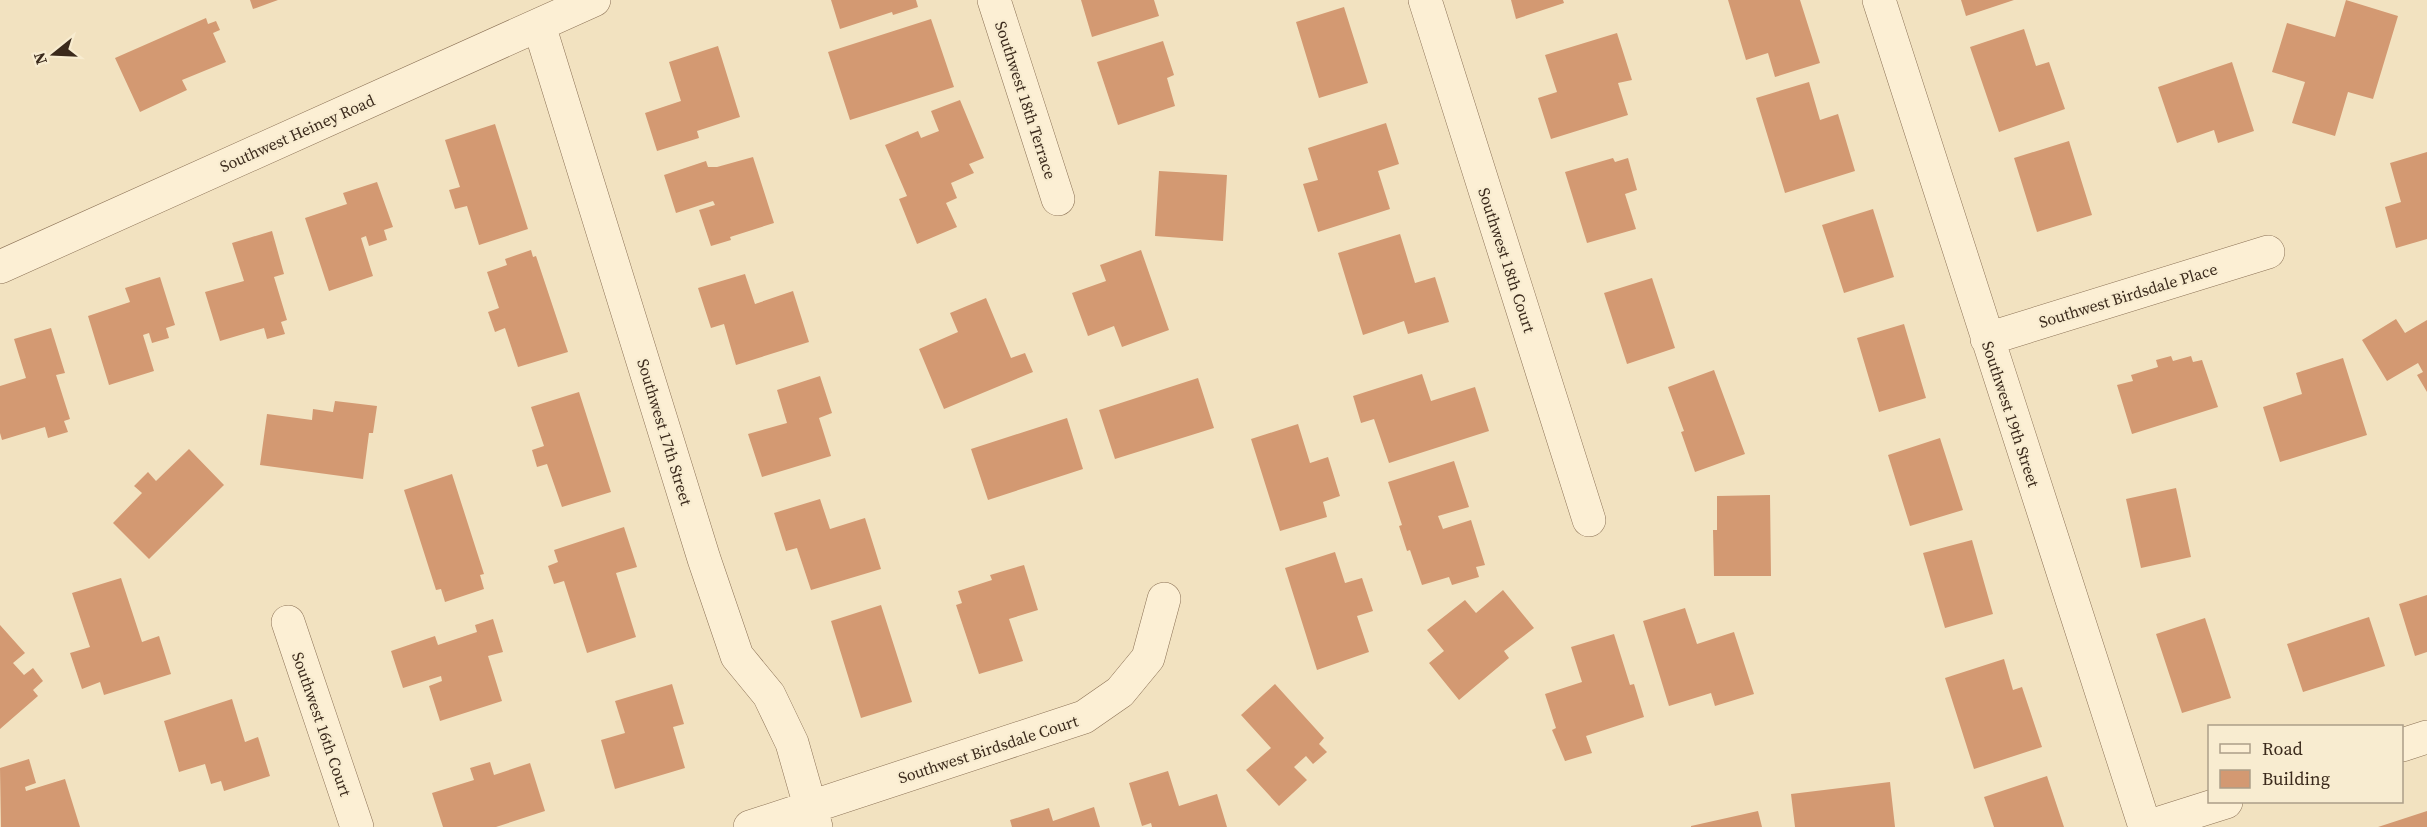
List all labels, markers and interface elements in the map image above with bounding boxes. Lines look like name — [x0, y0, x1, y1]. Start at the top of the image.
street label: Southwest 18th Terrace — [990, 18, 1062, 182]
north arrow — [24, 24, 84, 84]
text: N — [27, 49, 52, 68]
street label: Southwest Heiney Road — [216, 89, 378, 177]
street label: Southwest 18th Court — [1473, 185, 1541, 336]
street label: Southwest Birdsdale Place — [2036, 257, 2220, 333]
street label: Southwest 19th Street — [1977, 338, 2045, 491]
street label: Southwest 17th Street — [632, 356, 698, 509]
street label: Southwest 16th Court — [287, 649, 357, 800]
street label: Southwest Birdsdale Court — [895, 709, 1082, 788]
legend — [2208, 725, 2403, 803]
text: Road — [2262, 736, 2303, 761]
text: Building — [2262, 766, 2330, 791]

